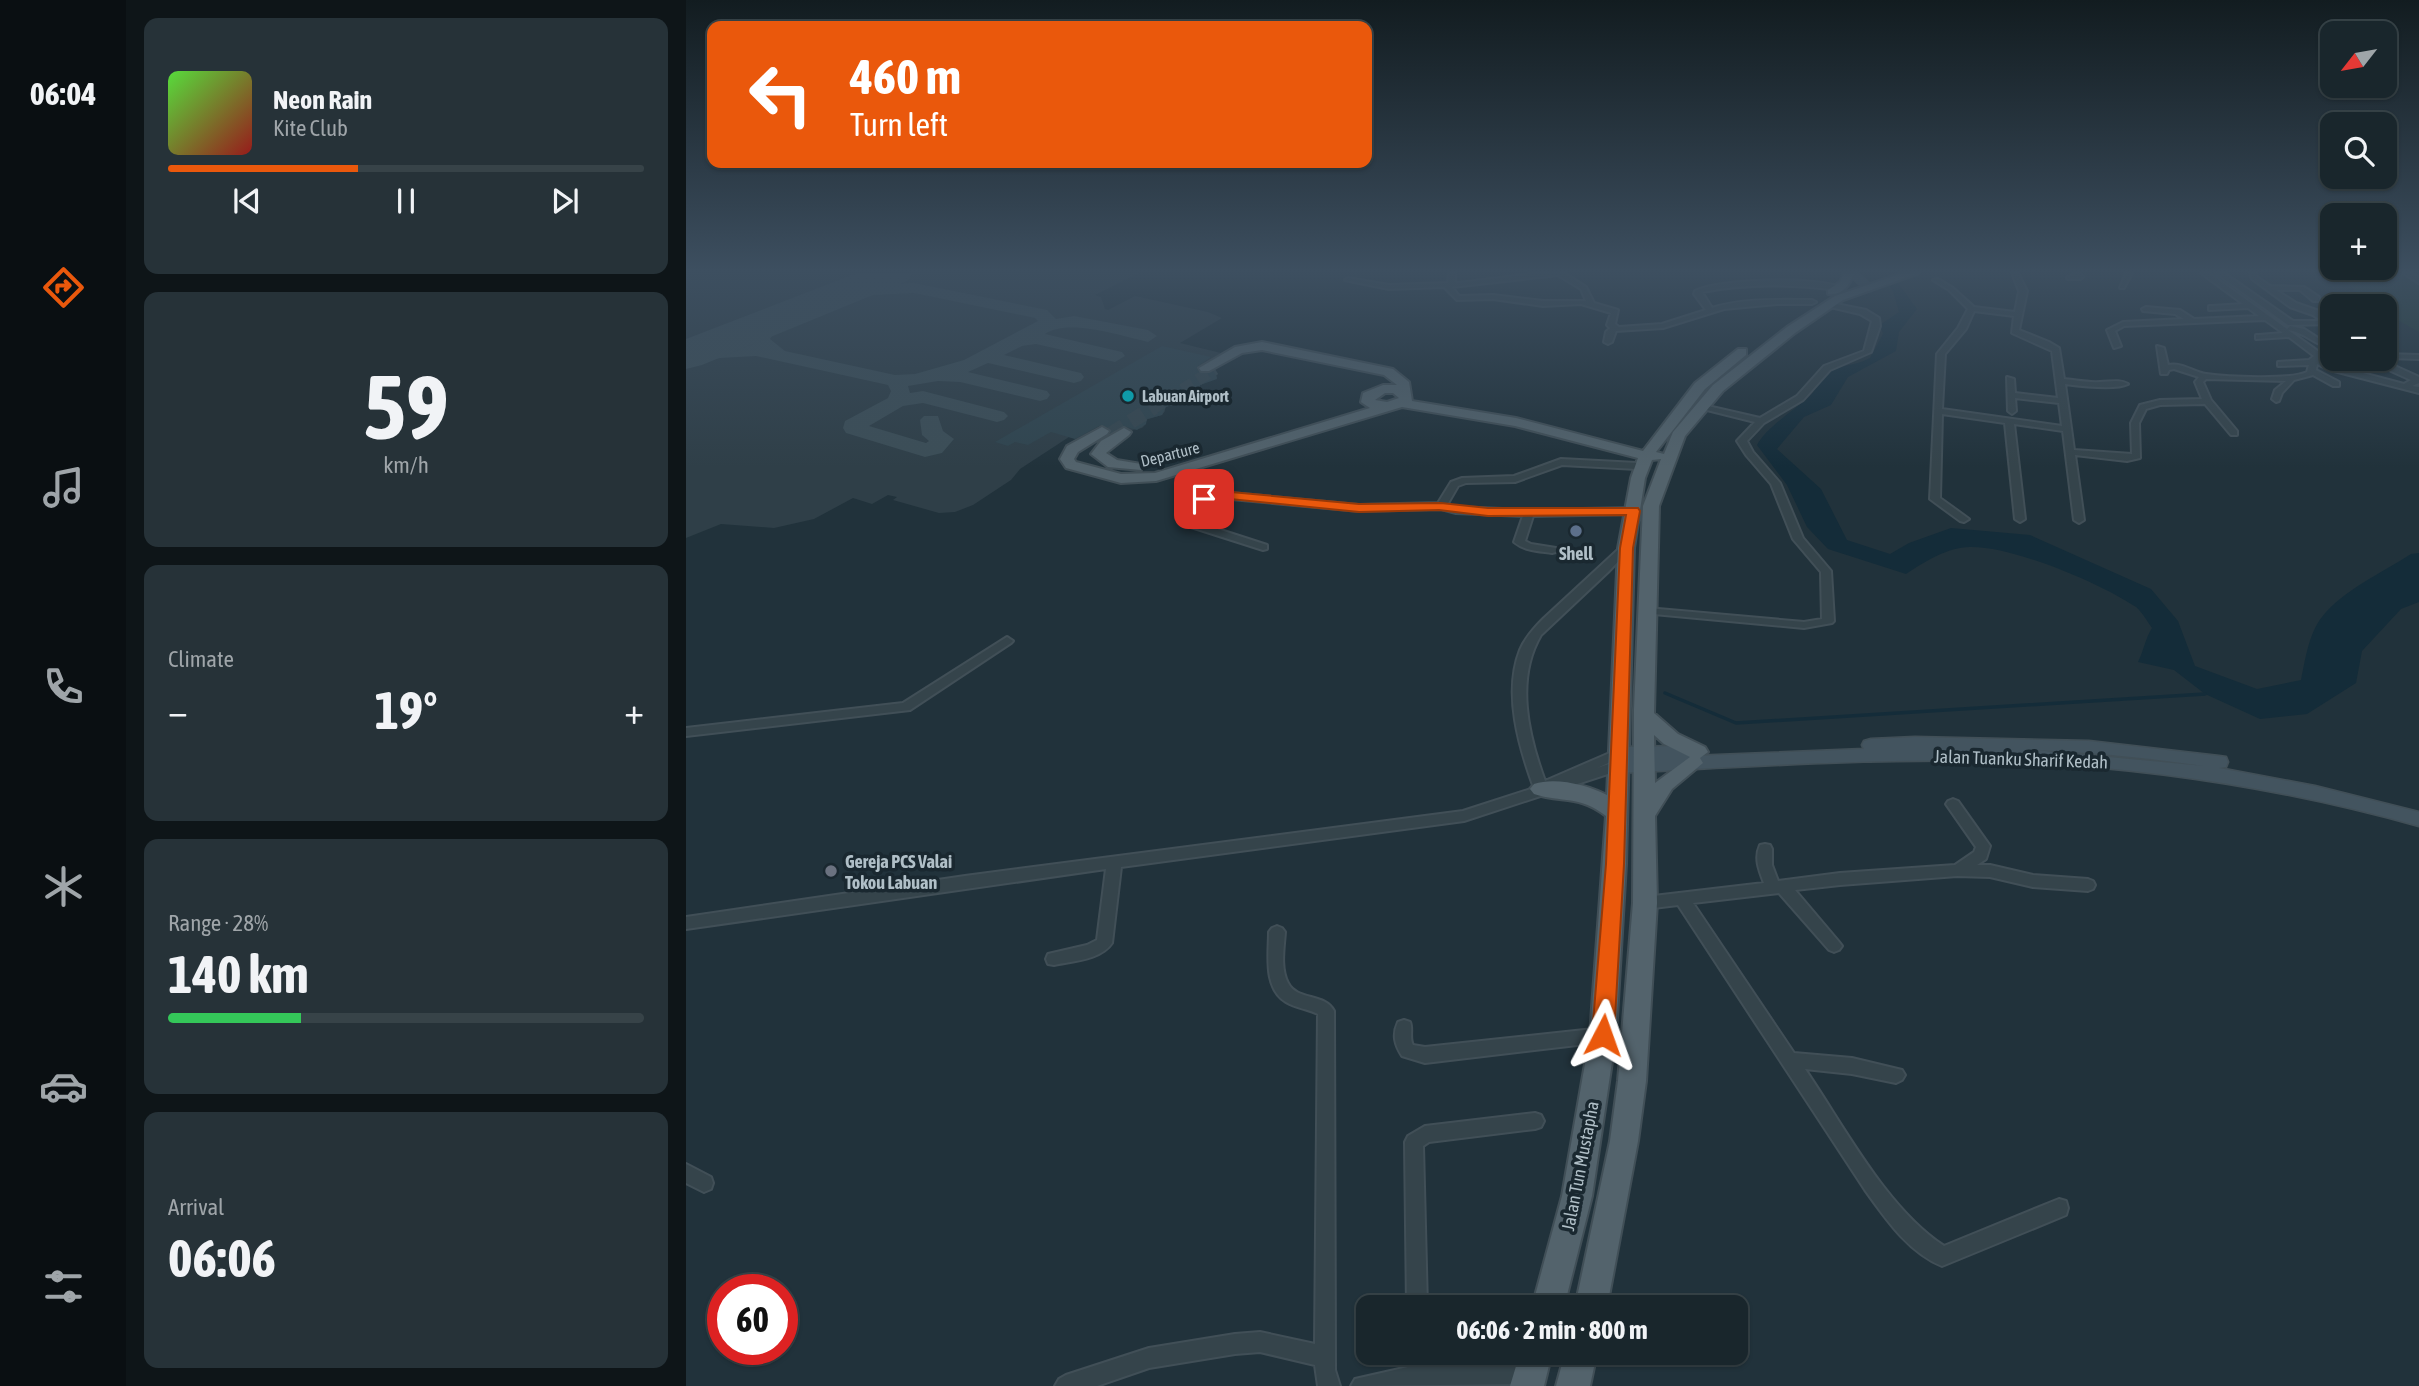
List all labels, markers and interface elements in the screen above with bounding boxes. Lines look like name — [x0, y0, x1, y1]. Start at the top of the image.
north arrow — [2320, 21, 2398, 98]
map controls — [2320, 21, 2397, 371]
text: 460 m — [850, 48, 961, 104]
icon: left — [735, 49, 826, 140]
text: 06:04 — [30, 75, 96, 112]
text: Neon Rain — [273, 85, 372, 115]
text: Turn left — [850, 106, 948, 143]
button: search — [2320, 112, 2397, 189]
text: Kite Club — [273, 115, 348, 141]
icon: previous — [228, 182, 266, 220]
icon: pause — [387, 182, 425, 220]
icon: next — [546, 182, 584, 220]
button: + — [2320, 203, 2397, 280]
icon: directions — [39, 263, 88, 312]
button: − — [2320, 294, 2397, 371]
text: 59 — [363, 354, 449, 458]
place label: Labuan Airport — [1142, 387, 1229, 405]
marker: Labuan Airport — [1120, 388, 1136, 404]
street label: Departure — [1139, 438, 1202, 471]
text: km/h — [383, 452, 429, 478]
icon: music — [39, 463, 88, 512]
pin — [1174, 469, 1234, 529]
icon: arrive — [1185, 480, 1223, 518]
marker: Shell — [1568, 523, 1584, 539]
place label: Shell — [1559, 543, 1593, 564]
text: Climate — [168, 646, 234, 672]
icon: phone — [39, 662, 88, 711]
text: 19° — [374, 680, 438, 740]
text: − — [168, 689, 188, 732]
text: + — [624, 689, 644, 732]
street label: Jalan Tuanku Sharif Kedah — [1934, 745, 2108, 773]
place label: Gereja PCS Valai Tokou Labuan — [845, 851, 952, 893]
icon: climate — [39, 862, 88, 911]
marker: Gereja PCS Valai Tokou Labuan — [823, 863, 839, 879]
text: Range · 28% — [168, 910, 268, 936]
text: 140 km — [168, 944, 309, 1004]
position arrow — [1566, 998, 1640, 1072]
icon: car — [39, 1062, 88, 1111]
street label: Jalan Tun Mustapha — [1557, 1099, 1603, 1233]
text: Arrival — [168, 1194, 224, 1220]
text: 06:06 — [168, 1228, 276, 1288]
icon: filters — [39, 1262, 88, 1311]
speed limit sign: 60 — [707, 1274, 798, 1365]
text: 06:06 · 2 min · 800 m — [1456, 1315, 1648, 1345]

